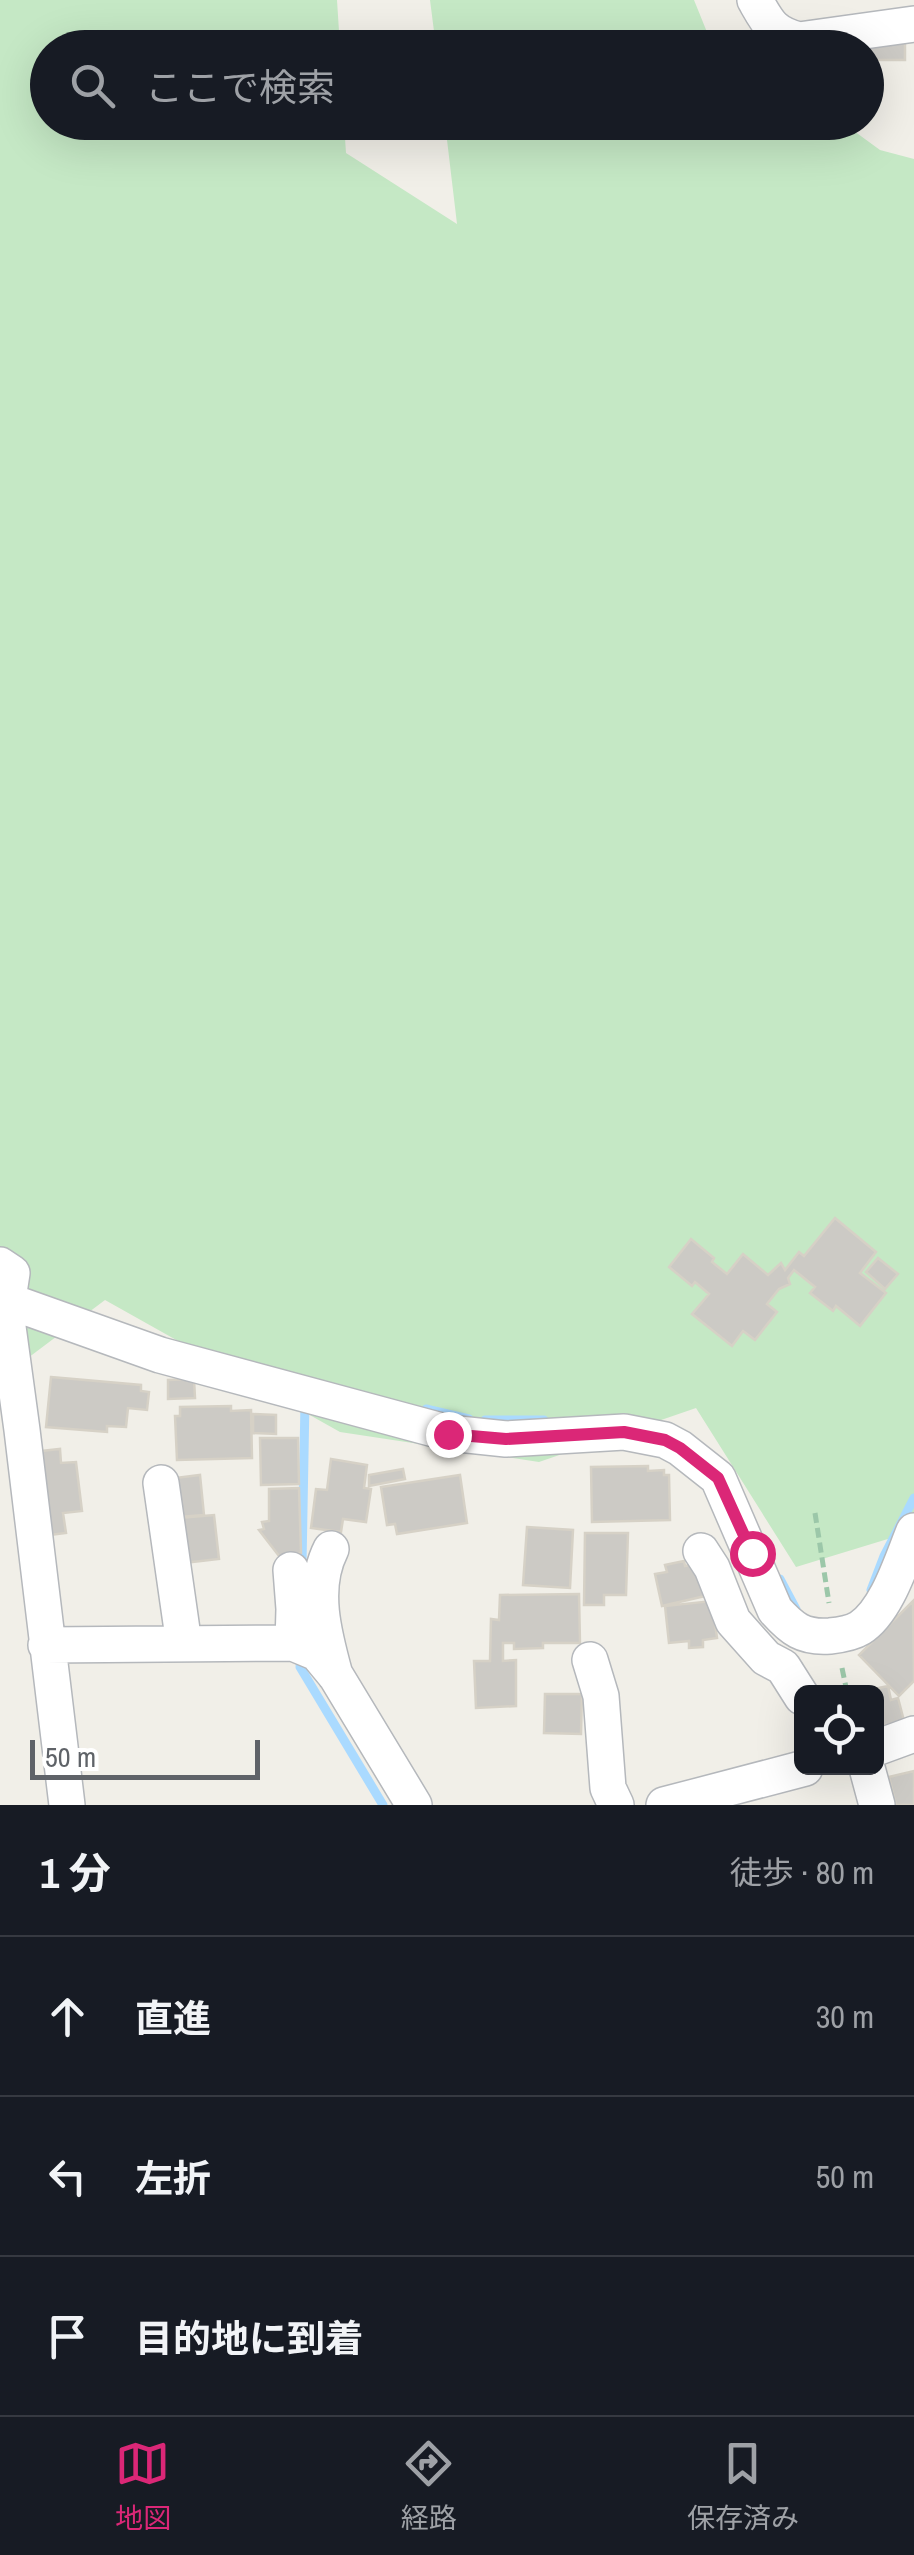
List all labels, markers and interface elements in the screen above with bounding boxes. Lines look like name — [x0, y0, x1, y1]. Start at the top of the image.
search box — [30, 30, 884, 140]
icon: search — [65, 58, 120, 113]
text: ここで検索 — [145, 62, 335, 113]
route end — [426, 1412, 472, 1458]
route start — [730, 1531, 776, 1577]
map controls — [794, 1685, 884, 1775]
button: locate — [794, 1685, 884, 1775]
scale bar — [30, 1735, 260, 1780]
text: 50 m — [45, 1738, 96, 1776]
text: 1 分 — [40, 1845, 111, 1901]
text: 徒歩 · 80 m — [730, 1851, 874, 1894]
icon: ahead — [40, 1989, 95, 2044]
text: 直進 — [135, 1993, 211, 2044]
text: 30 m — [816, 1995, 874, 2038]
icon: left — [40, 2149, 95, 2204]
text: 左折 — [135, 2153, 211, 2204]
text: 50 m — [816, 2155, 874, 2198]
icon: arrive — [40, 2309, 95, 2364]
text: 目的地に到着 — [135, 2313, 363, 2364]
tab: 地図 — [115, 2436, 171, 2537]
tab: 経路 — [401, 2436, 457, 2537]
tab: 保存済み — [687, 2436, 799, 2537]

